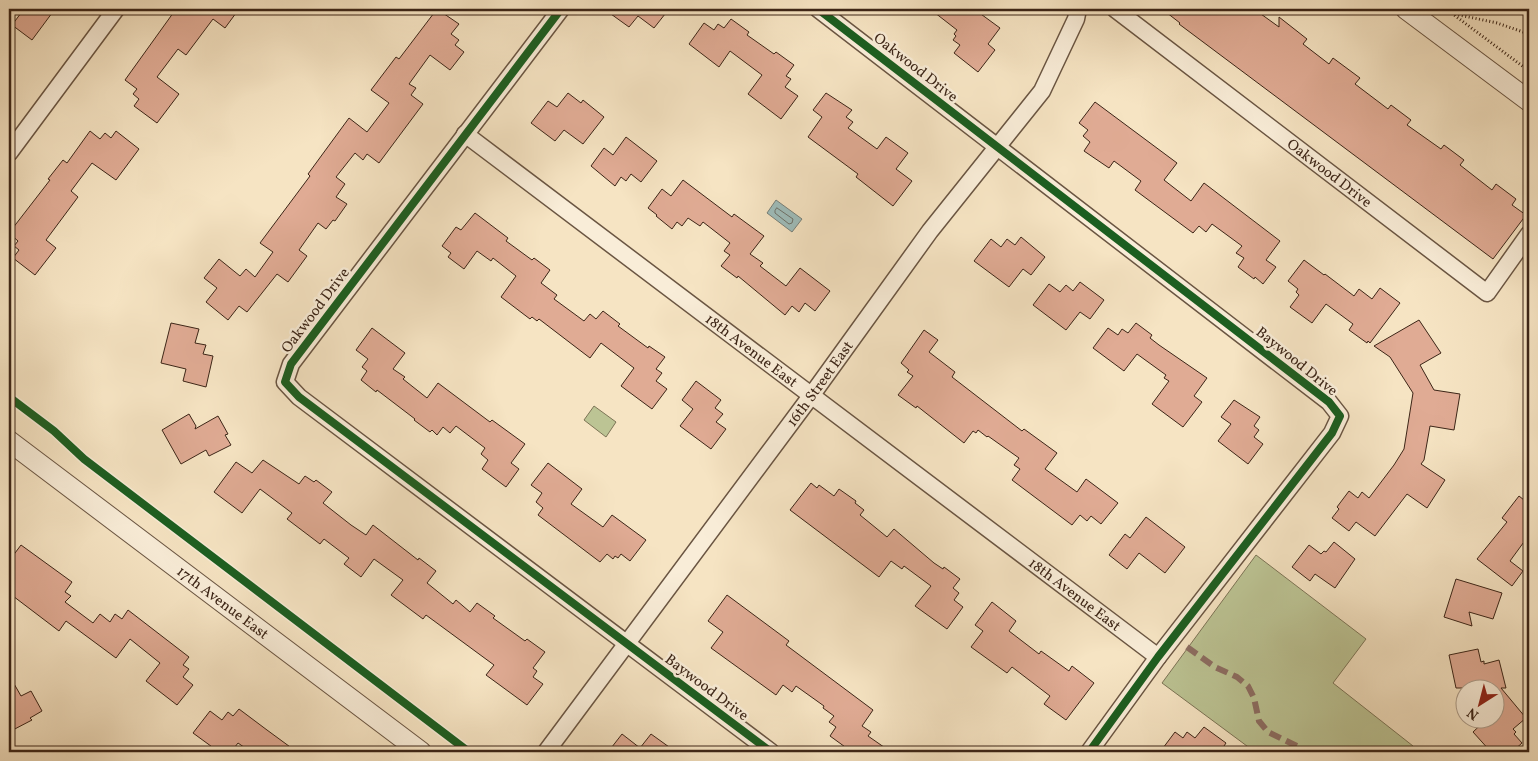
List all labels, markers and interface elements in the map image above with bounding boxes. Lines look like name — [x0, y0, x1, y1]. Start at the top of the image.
street label: Oakwood Drive — [868, 28, 962, 108]
street label: Oakwood Drive — [1282, 135, 1376, 213]
street label: Oakwood Drive — [277, 264, 355, 358]
street label: 18th Avenue East — [700, 310, 801, 393]
street label: Baywood Drive — [1251, 323, 1342, 402]
street label: 16th Street East — [783, 337, 859, 432]
street label: 18th Avenue East — [1023, 554, 1125, 637]
street label: 17th Avenue East — [171, 562, 272, 645]
street label: Baywood Drive — [660, 650, 752, 727]
north arrow — [1456, 678, 1506, 728]
text: N — [1464, 703, 1483, 724]

